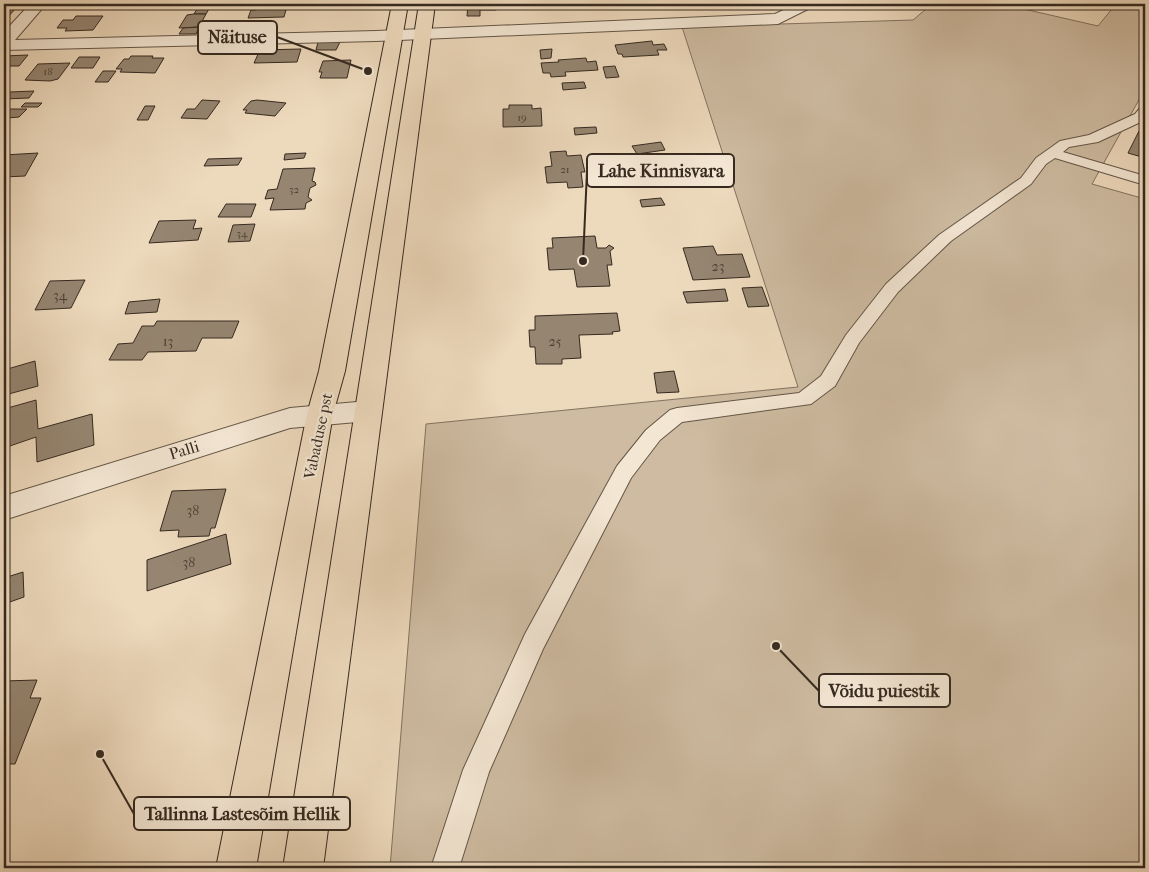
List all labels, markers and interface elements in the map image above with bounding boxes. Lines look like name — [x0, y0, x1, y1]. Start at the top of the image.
callout: Näituse — [198, 21, 277, 54]
text: Näituse — [207, 27, 267, 48]
house number: 18 — [43, 65, 53, 78]
house number: 19 — [517, 111, 527, 124]
callout: Lahe Kinnisvara — [587, 154, 734, 187]
text: Lahe Kinnisvara — [598, 161, 725, 182]
house number: 21 — [560, 163, 570, 176]
house number: 32 — [289, 183, 299, 196]
house number: 34 — [236, 227, 248, 240]
house number: 23 — [712, 258, 724, 275]
house number: 34 — [53, 287, 68, 304]
house number: 13 — [163, 333, 173, 350]
house number: 25 — [548, 333, 562, 350]
street label: Vabaduse pst — [299, 391, 336, 482]
street label: Palli — [167, 436, 202, 464]
house number: 38 — [187, 502, 199, 519]
house number: 38 — [183, 554, 195, 571]
callout: Võidu puiestik — [819, 674, 950, 707]
text: Võidu puiestik — [828, 681, 940, 702]
callout: Tallinna Lastesõim Hellik — [134, 797, 350, 830]
text: Tallinna Lastesõim Hellik — [143, 804, 341, 825]

